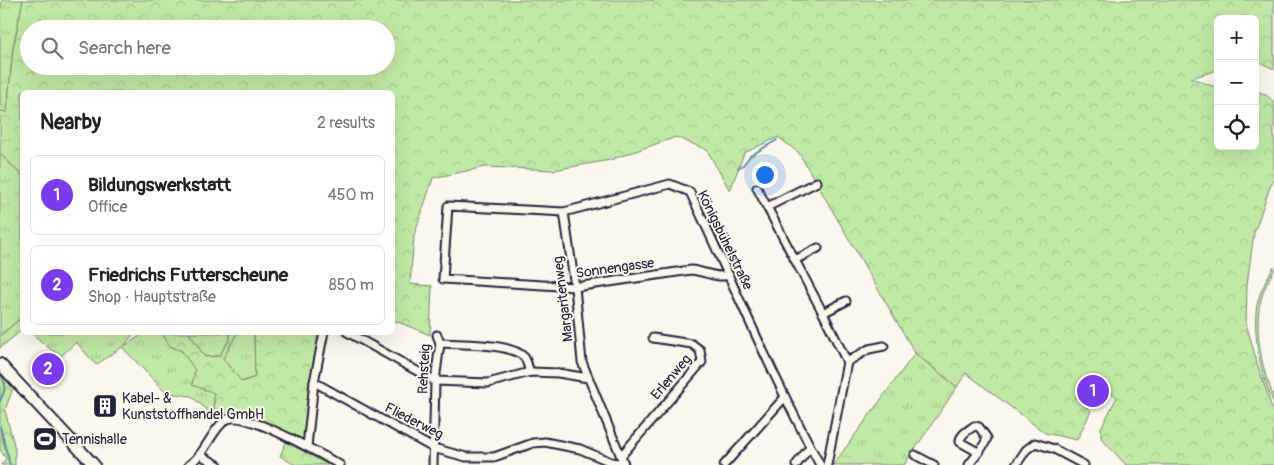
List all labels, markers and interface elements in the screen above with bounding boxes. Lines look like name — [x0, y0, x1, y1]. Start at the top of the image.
map controls — [1214, 15, 1259, 150]
button: + — [1214, 15, 1259, 60]
search box — [20, 20, 395, 75]
icon: search — [38, 34, 66, 62]
text: Search here — [78, 36, 171, 60]
button: − — [1214, 60, 1259, 105]
button: locate — [1214, 105, 1259, 150]
text: Nearby — [40, 109, 101, 136]
text: 2 results — [317, 113, 375, 133]
your location — [752, 162, 778, 188]
text: Bildungswerkstatt — [88, 173, 231, 197]
text: 1 — [54, 185, 60, 205]
text: 450 m — [327, 185, 374, 205]
street label: Königsbühelstraße — [694, 187, 757, 293]
text: Office — [88, 197, 128, 217]
street label: Sonnengasse — [575, 254, 655, 282]
street label: Margaritenweg — [549, 255, 577, 343]
text: Friedrichs Futterscheune — [88, 263, 288, 287]
text: 2 — [53, 275, 61, 295]
text: 850 m — [329, 275, 374, 295]
text: Shop · Hauptstraße — [88, 287, 216, 307]
street label: Rehsteig — [414, 344, 434, 394]
pin: 2 — [32, 350, 64, 388]
street label: Erlenweg — [647, 351, 695, 403]
pin: 1 — [1077, 372, 1109, 410]
place label: Kabel- & Kunststoffhandel GmbH — [122, 390, 264, 423]
building icon: Kabel- & Kunststoffhandel GmbH — [92, 393, 118, 419]
street label: Fliederweg — [382, 399, 446, 443]
sports icon: Tennishalle — [32, 426, 58, 452]
place label: Tennishalle — [62, 431, 127, 448]

